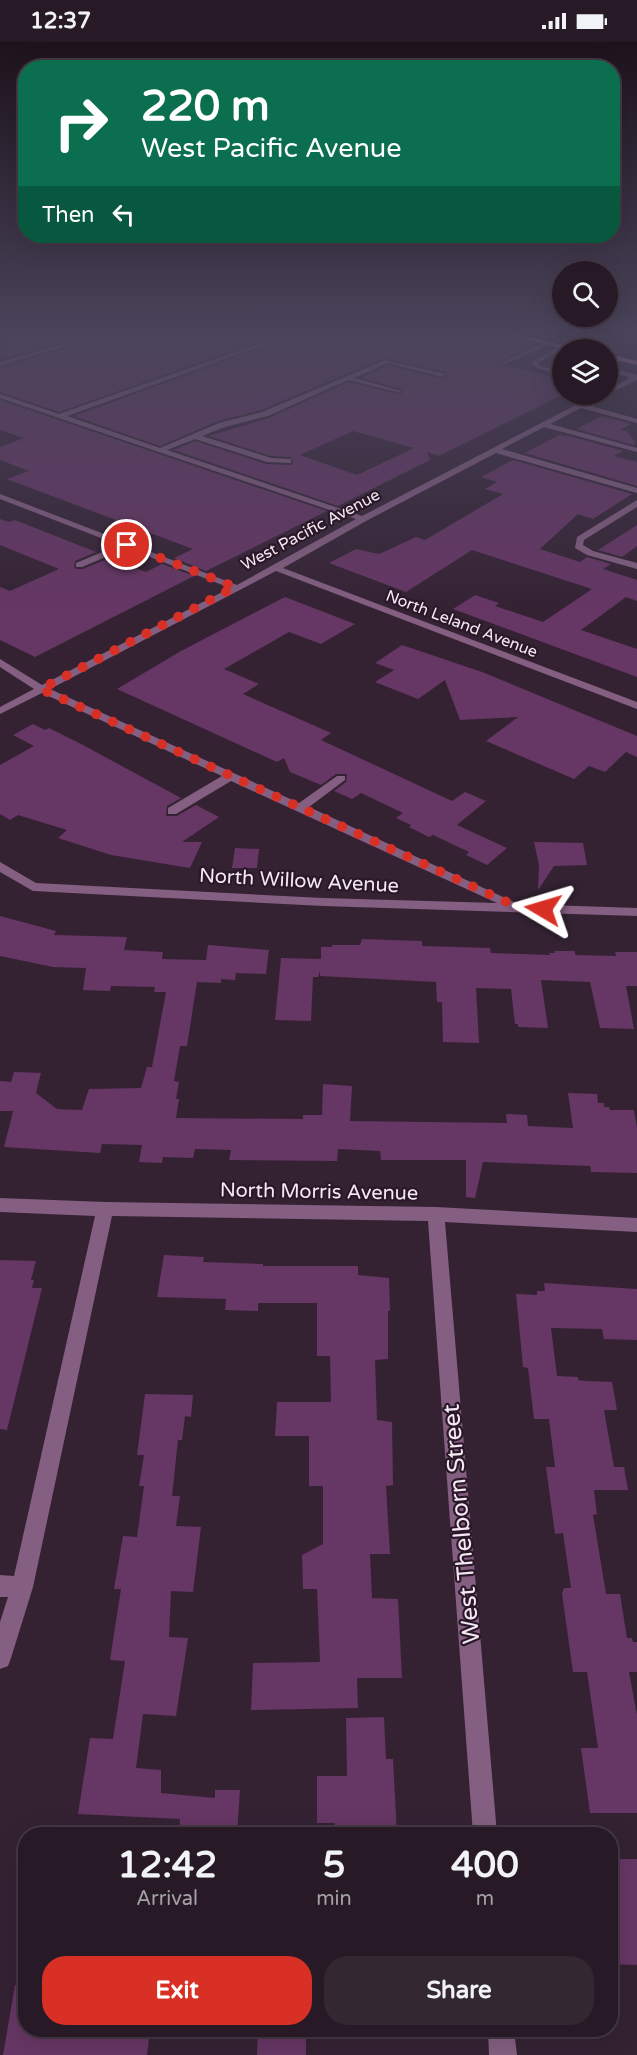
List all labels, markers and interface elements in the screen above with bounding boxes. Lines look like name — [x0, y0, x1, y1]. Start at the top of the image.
text: 12:37 — [30, 8, 91, 34]
text: 220 m — [141, 81, 270, 132]
icon: right — [42, 84, 120, 162]
text: West Pacific Avenue — [141, 132, 402, 165]
icon: left — [107, 198, 140, 231]
text: Then — [42, 202, 95, 228]
map controls — [552, 261, 618, 405]
button: search — [552, 261, 618, 327]
button: layers — [552, 339, 618, 405]
street label: West Pacific Avenue — [238, 485, 383, 575]
pin — [101, 519, 152, 570]
icon: arrive — [110, 528, 143, 561]
street label: North Leland Avenue — [383, 586, 540, 662]
street label: North Willow Avenue — [198, 864, 400, 898]
position arrow — [511, 877, 575, 941]
street label: North Morris Avenue — [220, 1178, 418, 1206]
street label: West Thelborn Street — [437, 1403, 486, 1645]
text: 12:42 — [117, 1844, 217, 1887]
text: 5 — [323, 1844, 345, 1887]
text: 400 — [451, 1844, 519, 1887]
text: Arrival — [136, 1887, 198, 1911]
text: min — [316, 1887, 352, 1911]
text: m — [476, 1887, 494, 1911]
button: Exit — [42, 1956, 312, 2025]
button: Share — [324, 1956, 594, 2025]

